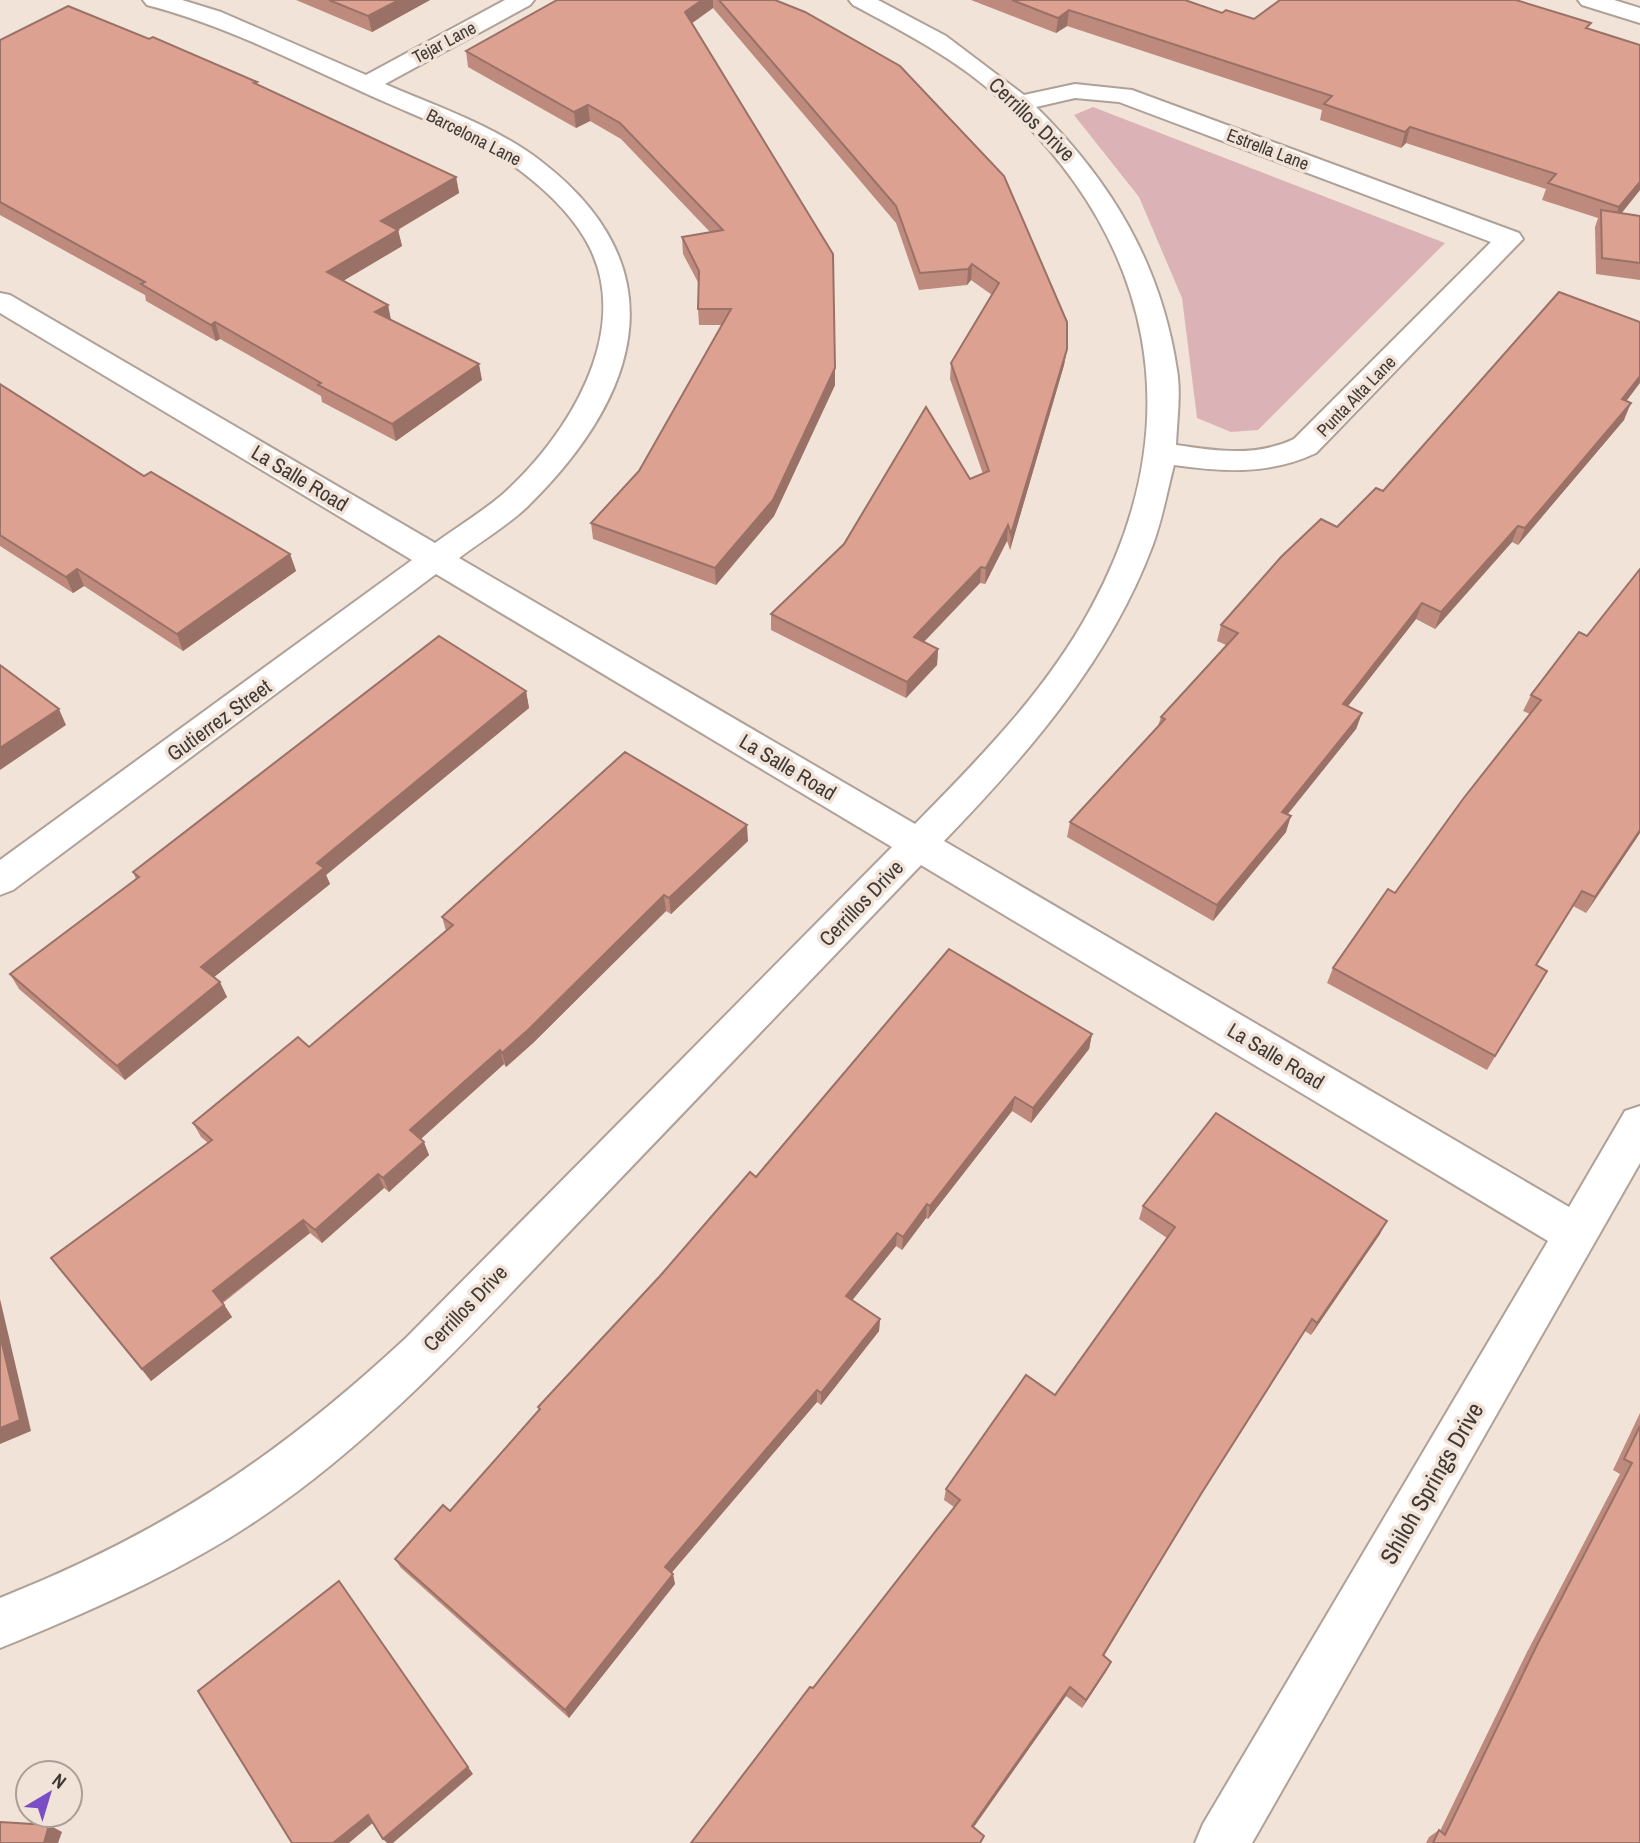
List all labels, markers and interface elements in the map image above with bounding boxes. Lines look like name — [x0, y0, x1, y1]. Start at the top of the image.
street label: Tejar Lane — [408, 15, 480, 69]
street label: Cerrillos Drive — [982, 70, 1082, 168]
street label: Barcelona Lane — [422, 102, 526, 172]
street label: Estrella Lane — [1223, 122, 1313, 176]
street label: Punta Alta Lane — [1311, 350, 1401, 442]
street label: La Salle Road — [246, 438, 354, 518]
street label: Gutierrez Street — [161, 672, 277, 768]
street label: La Salle Road — [734, 727, 842, 807]
street label: Cerrillos Drive — [812, 853, 910, 953]
street label: La Salle Road — [1222, 1016, 1330, 1096]
street label: Cerrillos Drive — [416, 1258, 514, 1358]
street label: Shiloh Springs Drive — [1372, 1396, 1490, 1570]
north arrow — [14, 1759, 84, 1829]
text: N — [47, 1767, 72, 1794]

